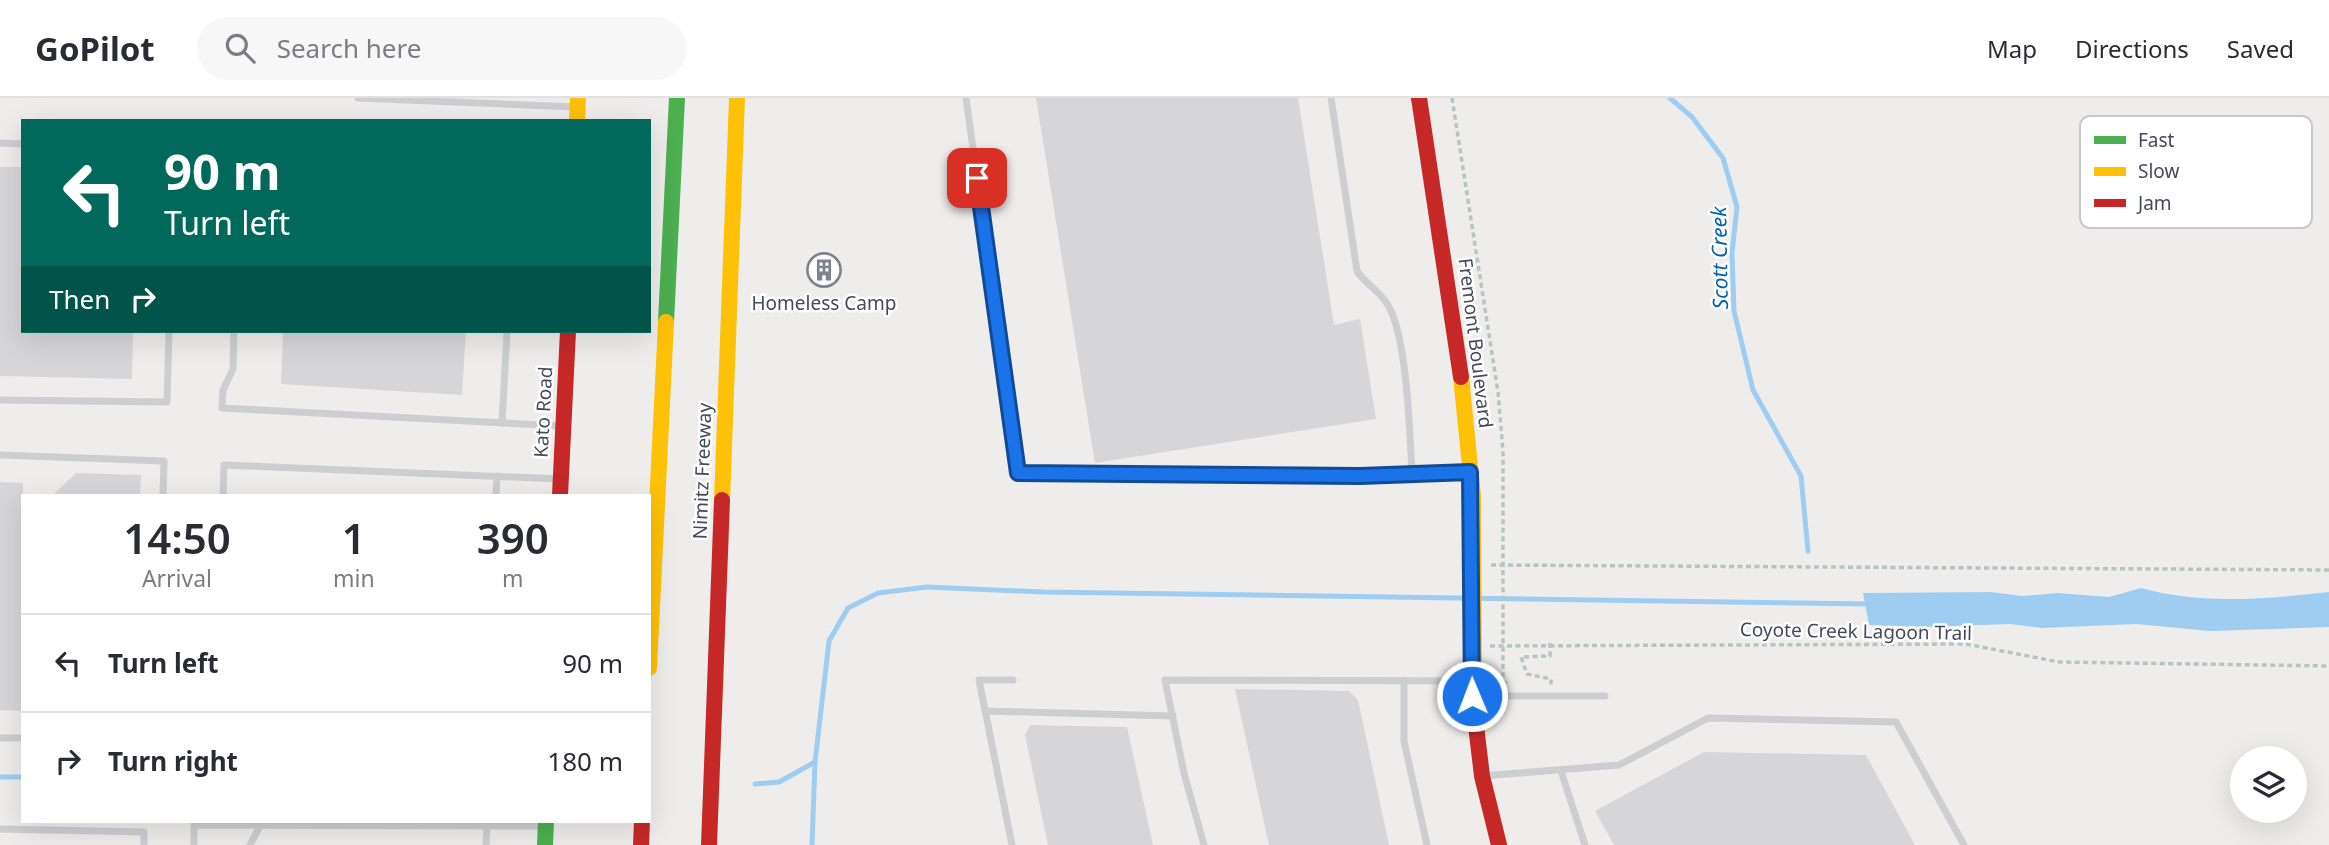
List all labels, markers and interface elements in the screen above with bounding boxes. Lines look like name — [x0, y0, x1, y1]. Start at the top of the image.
search box — [197, 17, 687, 80]
text: GoPilot — [35, 26, 155, 71]
icon: search — [221, 29, 259, 67]
text: Search here — [277, 30, 421, 66]
text: Map — [1987, 32, 2037, 65]
text: Directions — [2075, 32, 2189, 65]
text: Saved — [2227, 32, 2294, 65]
legend — [2080, 116, 2312, 228]
text: Fast — [2138, 127, 2175, 153]
text: 90 m — [164, 138, 281, 204]
icon: left — [49, 147, 140, 238]
pin — [947, 148, 1007, 208]
text: Slow — [2138, 158, 2179, 184]
icon: arrive — [958, 159, 996, 197]
text: Jam — [2136, 190, 2172, 216]
text: Turn left — [164, 201, 290, 244]
water label: Scott Creek — [1704, 205, 1734, 310]
building icon: Homeless Camp — [805, 251, 843, 289]
street label: Fremont Boulevard — [1453, 256, 1499, 430]
icon: right — [124, 280, 162, 318]
text: Then — [49, 281, 110, 317]
place label: Homeless Camp — [752, 290, 896, 316]
street label: Kato Road — [528, 366, 558, 458]
street label: Nimitz Freeway — [687, 402, 717, 540]
text: 14:50 — [123, 509, 231, 566]
text: 1 — [342, 509, 366, 566]
text: 390 — [477, 509, 549, 566]
text: Arrival — [142, 562, 212, 594]
text: min — [333, 562, 375, 594]
text: m — [502, 562, 524, 594]
street label: Coyote Creek Lagoon Trail — [1740, 616, 1972, 646]
icon: left — [49, 644, 87, 682]
text: Turn left — [108, 645, 219, 681]
text: 90 m — [562, 645, 623, 681]
position arrow — [1435, 659, 1509, 733]
icon: right — [49, 742, 87, 780]
text: Turn right — [108, 743, 238, 779]
text: 180 m — [547, 743, 623, 779]
map controls — [2230, 746, 2307, 823]
button: layers — [2230, 746, 2307, 823]

